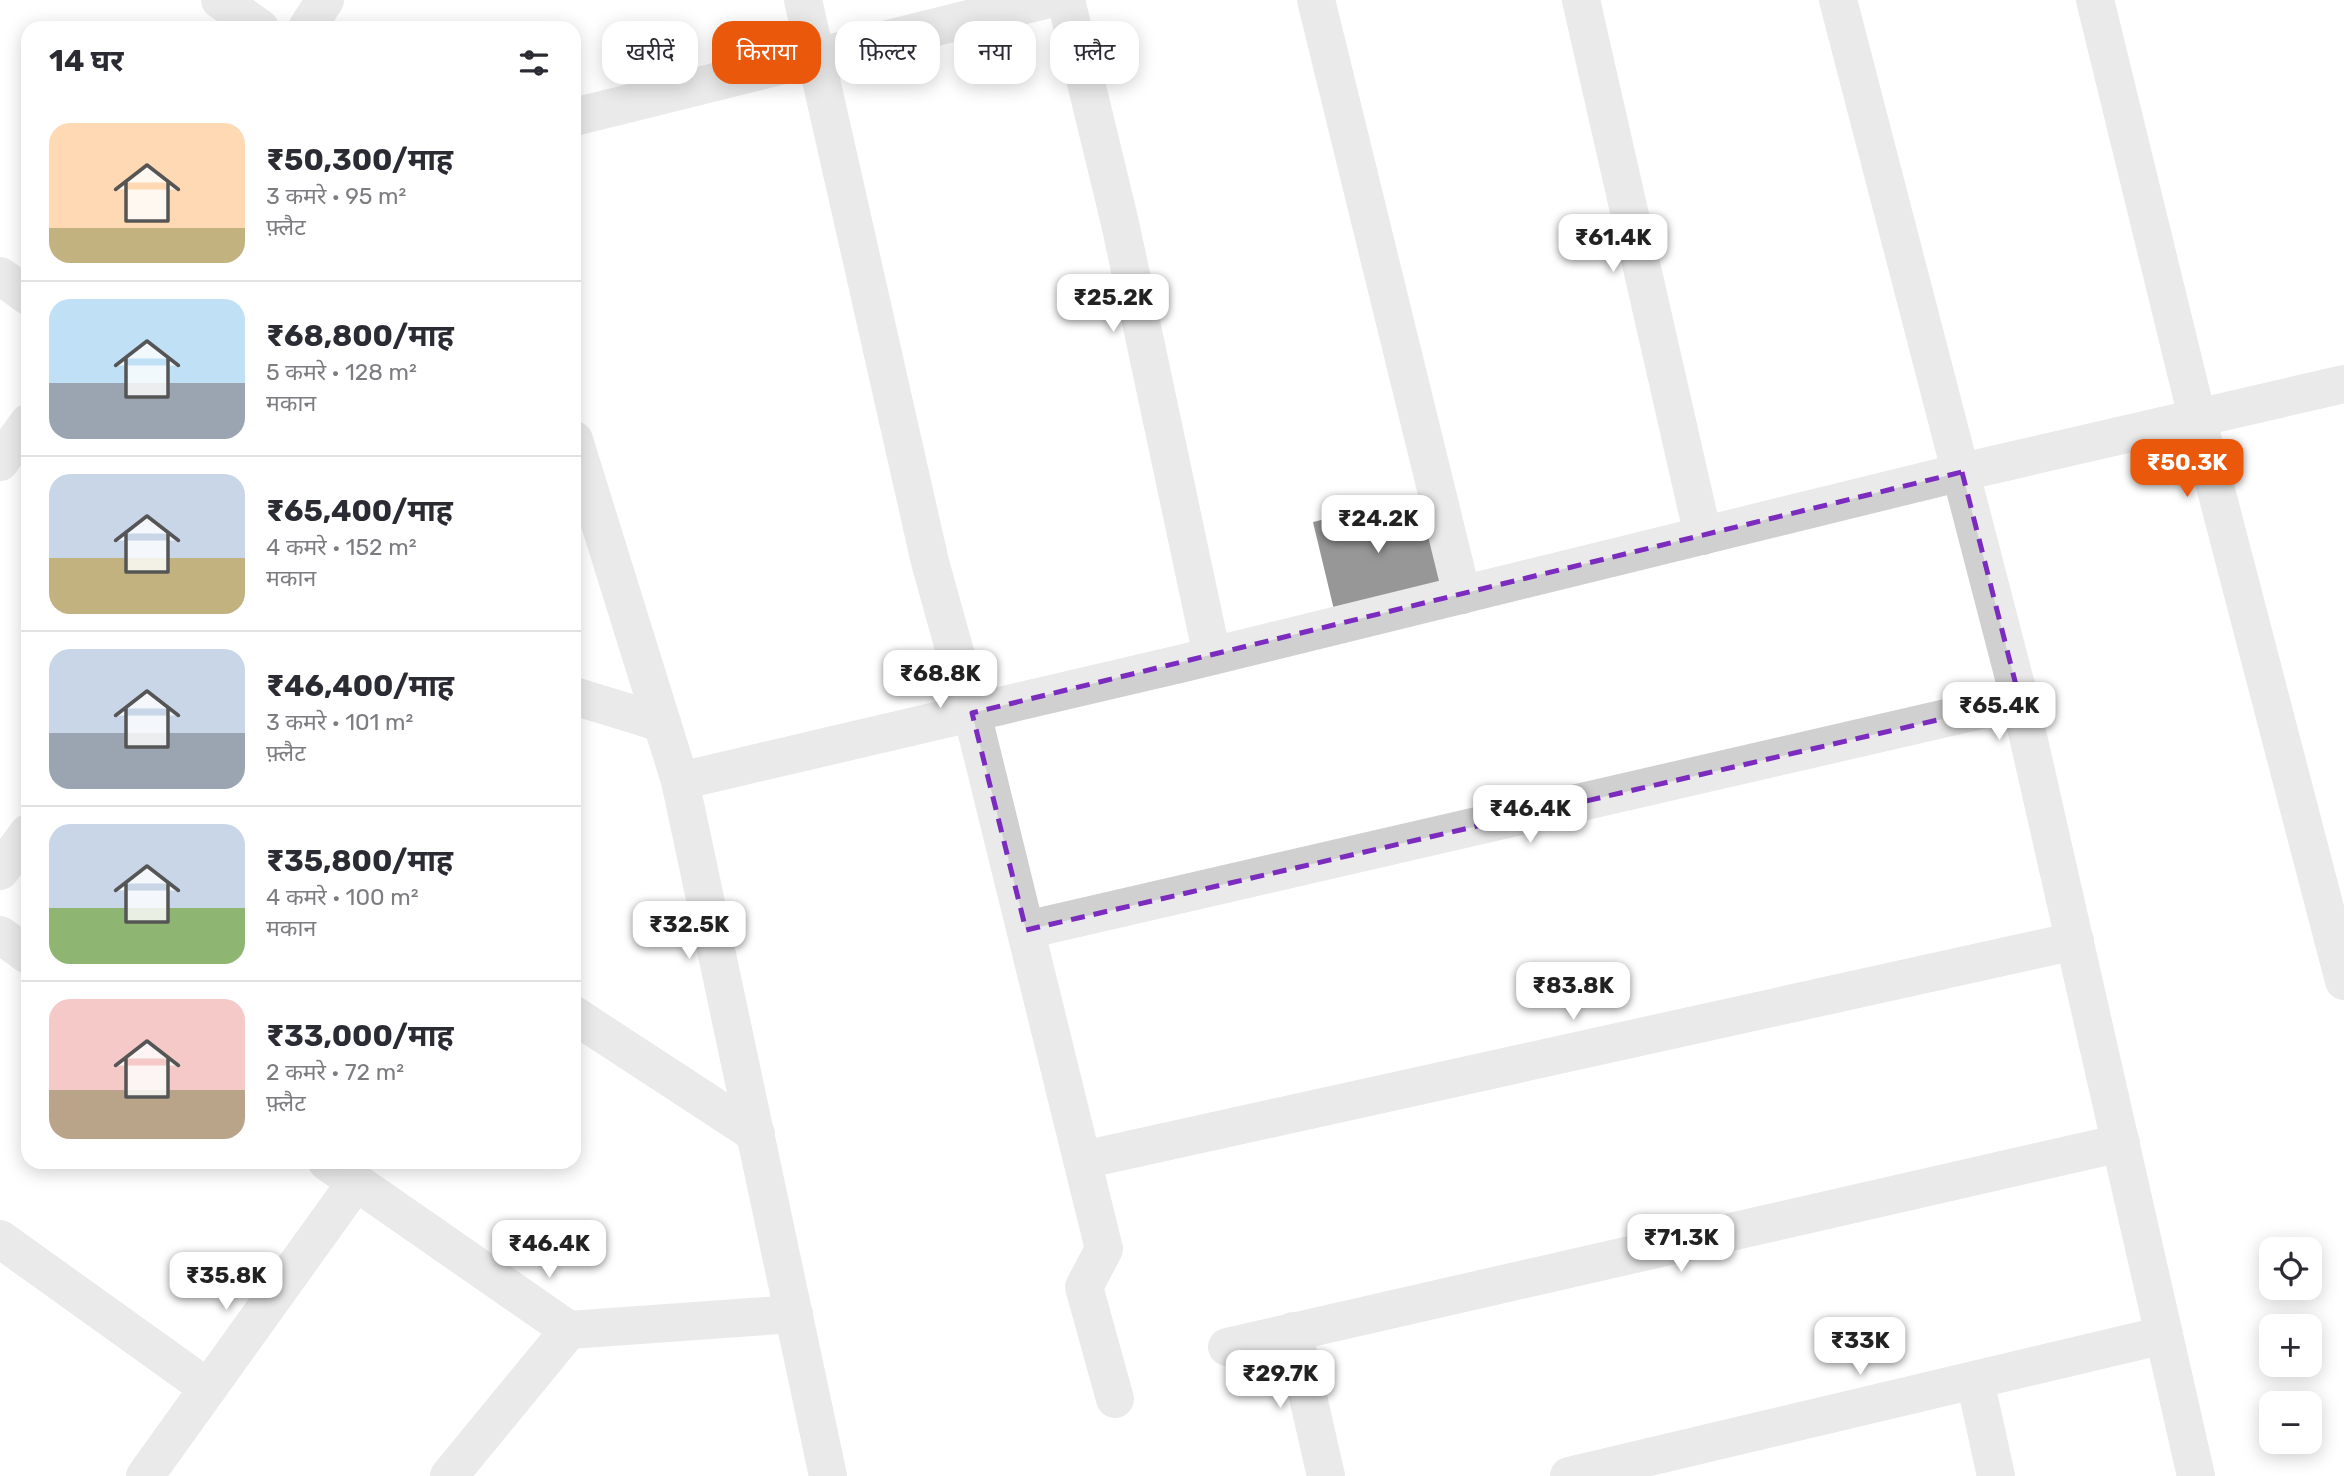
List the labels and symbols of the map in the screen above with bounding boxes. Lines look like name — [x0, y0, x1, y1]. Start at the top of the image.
pin: ₹61.4K — [1556, 215, 1670, 274]
pin: ₹25.2K — [1056, 274, 1170, 334]
pin: ₹50.3K — [2130, 440, 2244, 499]
pin: ₹24.2K — [1321, 496, 1435, 555]
pin: ₹68.8K — [883, 650, 997, 710]
pin: ₹65.4K — [1942, 682, 2056, 742]
pin: ₹46.4K — [1473, 786, 1587, 845]
pin: ₹32.5K — [632, 902, 746, 961]
pin: ₹83.8K — [1516, 962, 1630, 1022]
pin: ₹71.3K — [1624, 1214, 1738, 1274]
pin: ₹46.4K — [492, 1220, 606, 1280]
pin: ₹35.8K — [169, 1252, 283, 1312]
pin: ₹33K — [1819, 1318, 1901, 1377]
pin: ₹29.7K — [1223, 1350, 1337, 1410]

